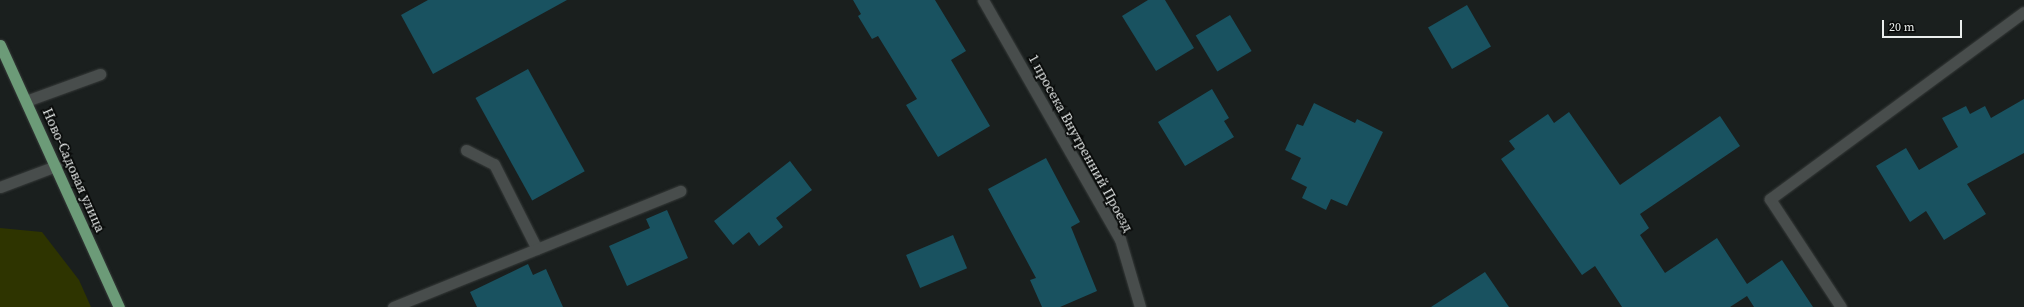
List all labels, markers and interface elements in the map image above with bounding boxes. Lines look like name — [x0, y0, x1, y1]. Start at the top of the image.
scale bar — [1884, 12, 1964, 38]
text: 20 m — [1889, 19, 1915, 35]
street label: 1 просека Внутренний Проезд — [1025, 51, 1137, 235]
street label: Ново-Садовая улица — [39, 105, 109, 235]

